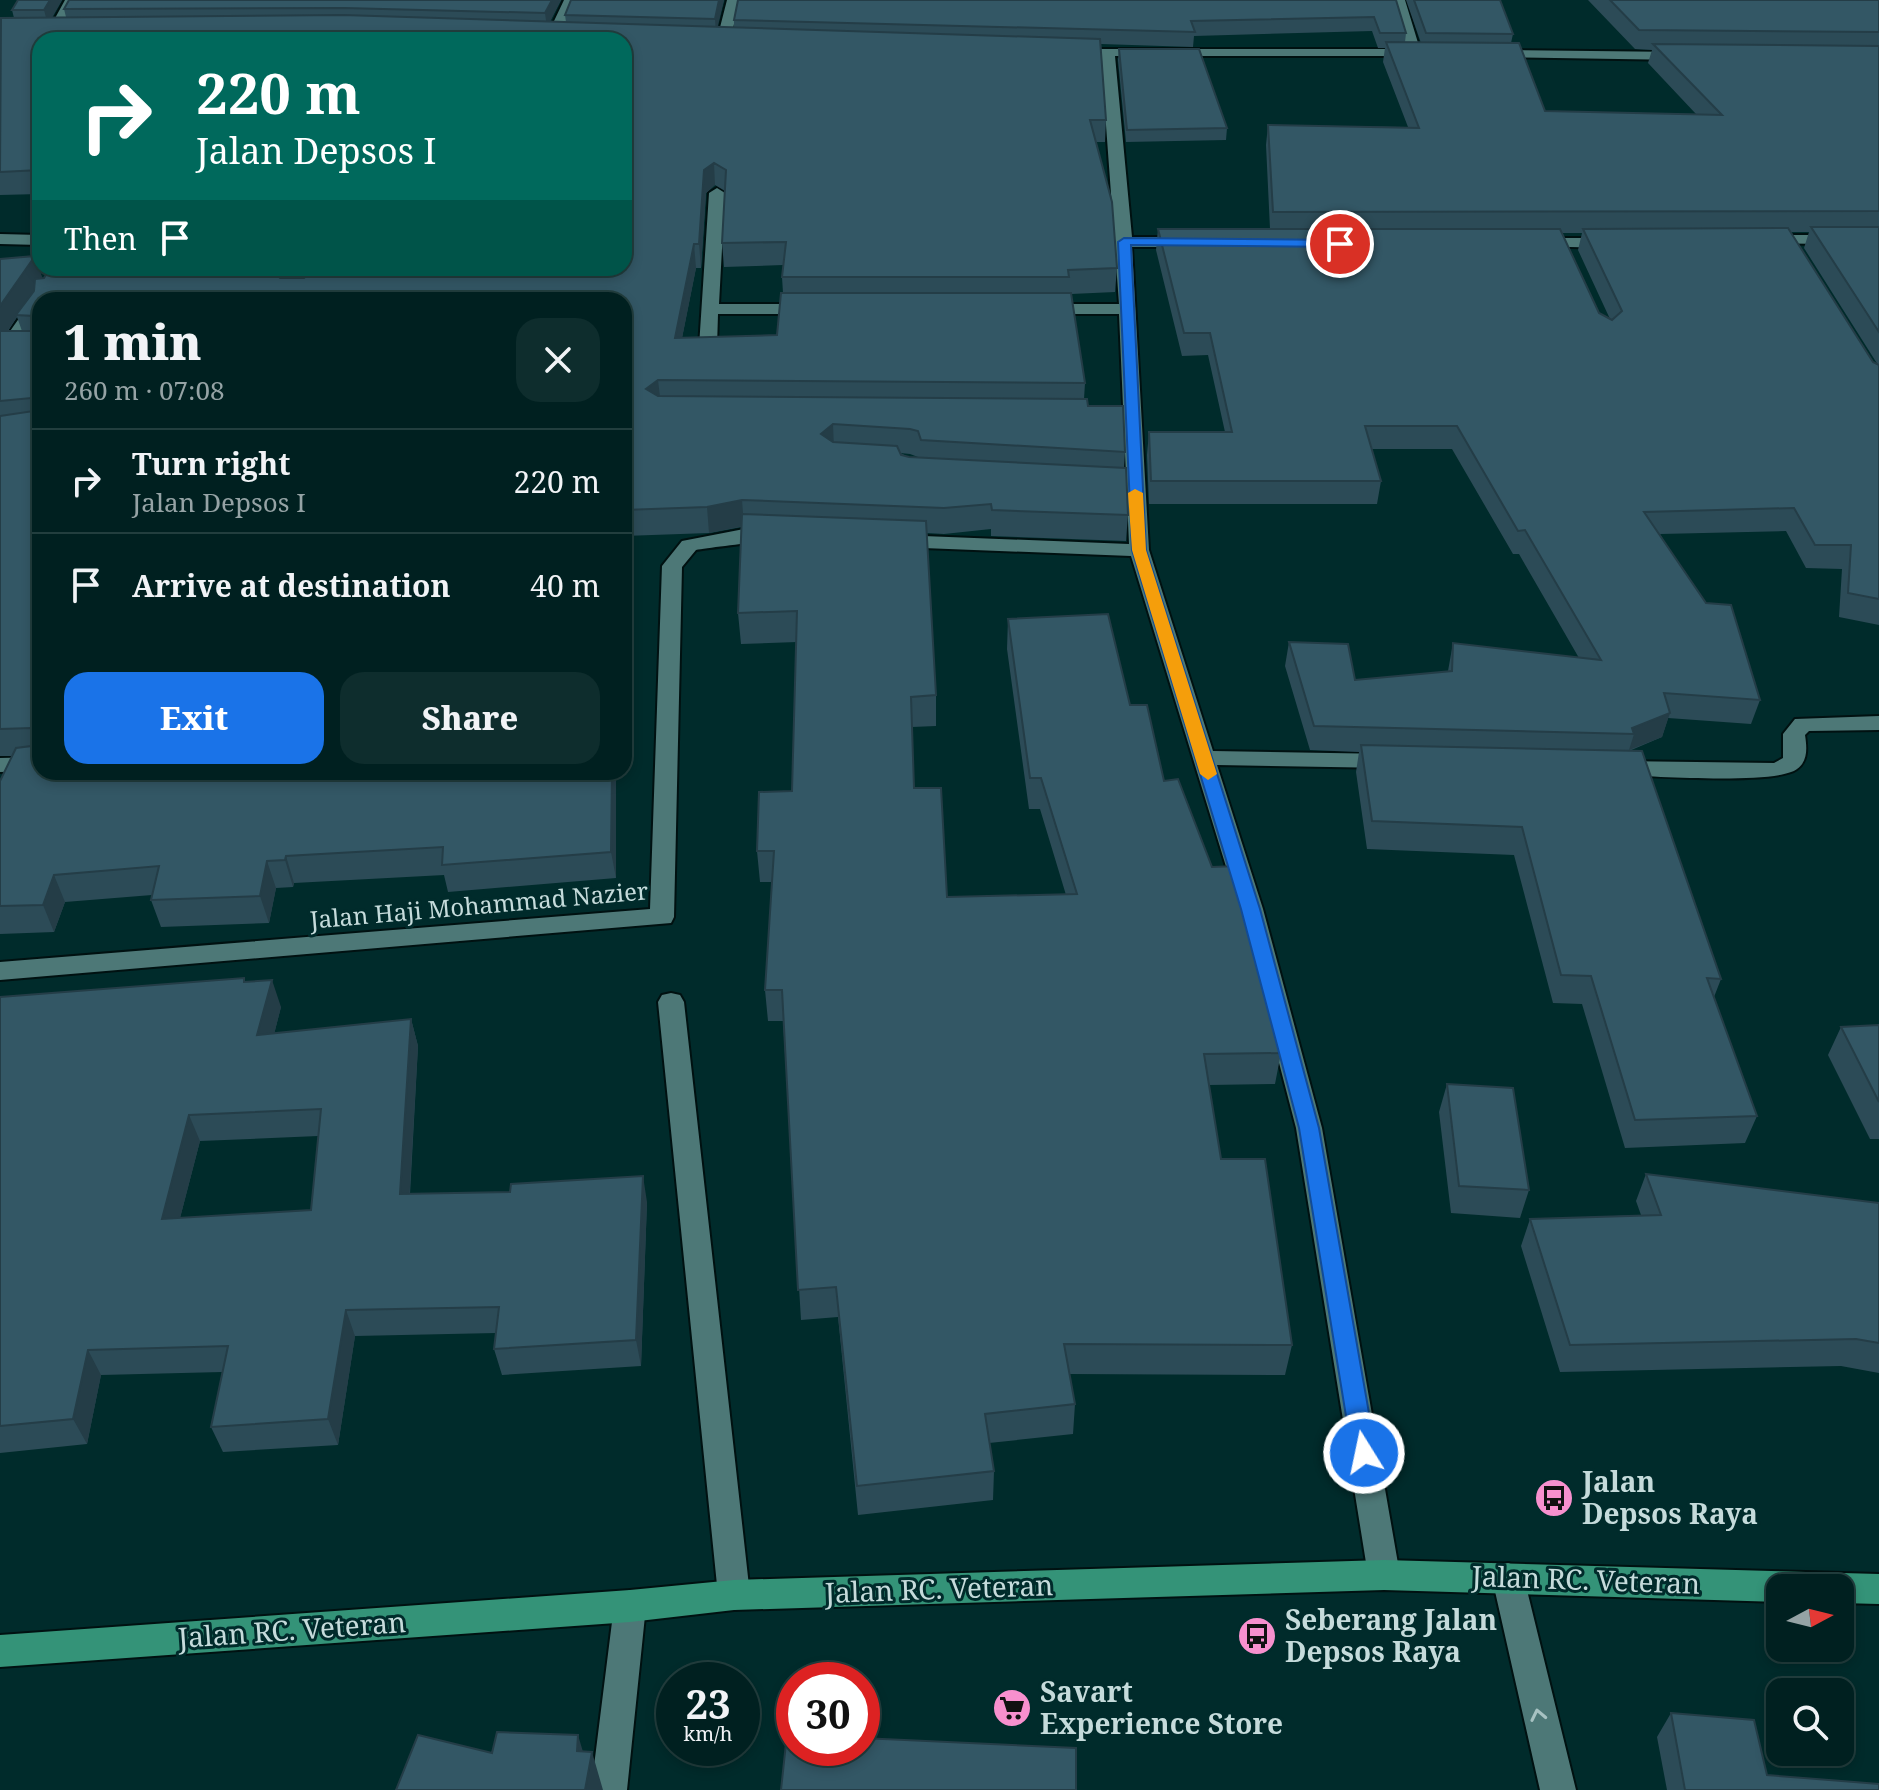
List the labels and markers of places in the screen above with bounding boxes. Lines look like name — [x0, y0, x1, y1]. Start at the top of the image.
pin — [1306, 210, 1374, 278]
place label: Jalan Depsos Raya — [1581, 1462, 1758, 1532]
bus stop icon: Jalan Depsos Raya — [1533, 1477, 1575, 1519]
place label: Seberang Jalan Depsos Raya — [1285, 1600, 1497, 1670]
bus stop icon: Seberang Jalan Depsos Raya — [1236, 1615, 1278, 1657]
place label: Savart Experience Store — [1040, 1672, 1283, 1742]
supermarket icon: Savart Experience Store — [991, 1687, 1033, 1729]

